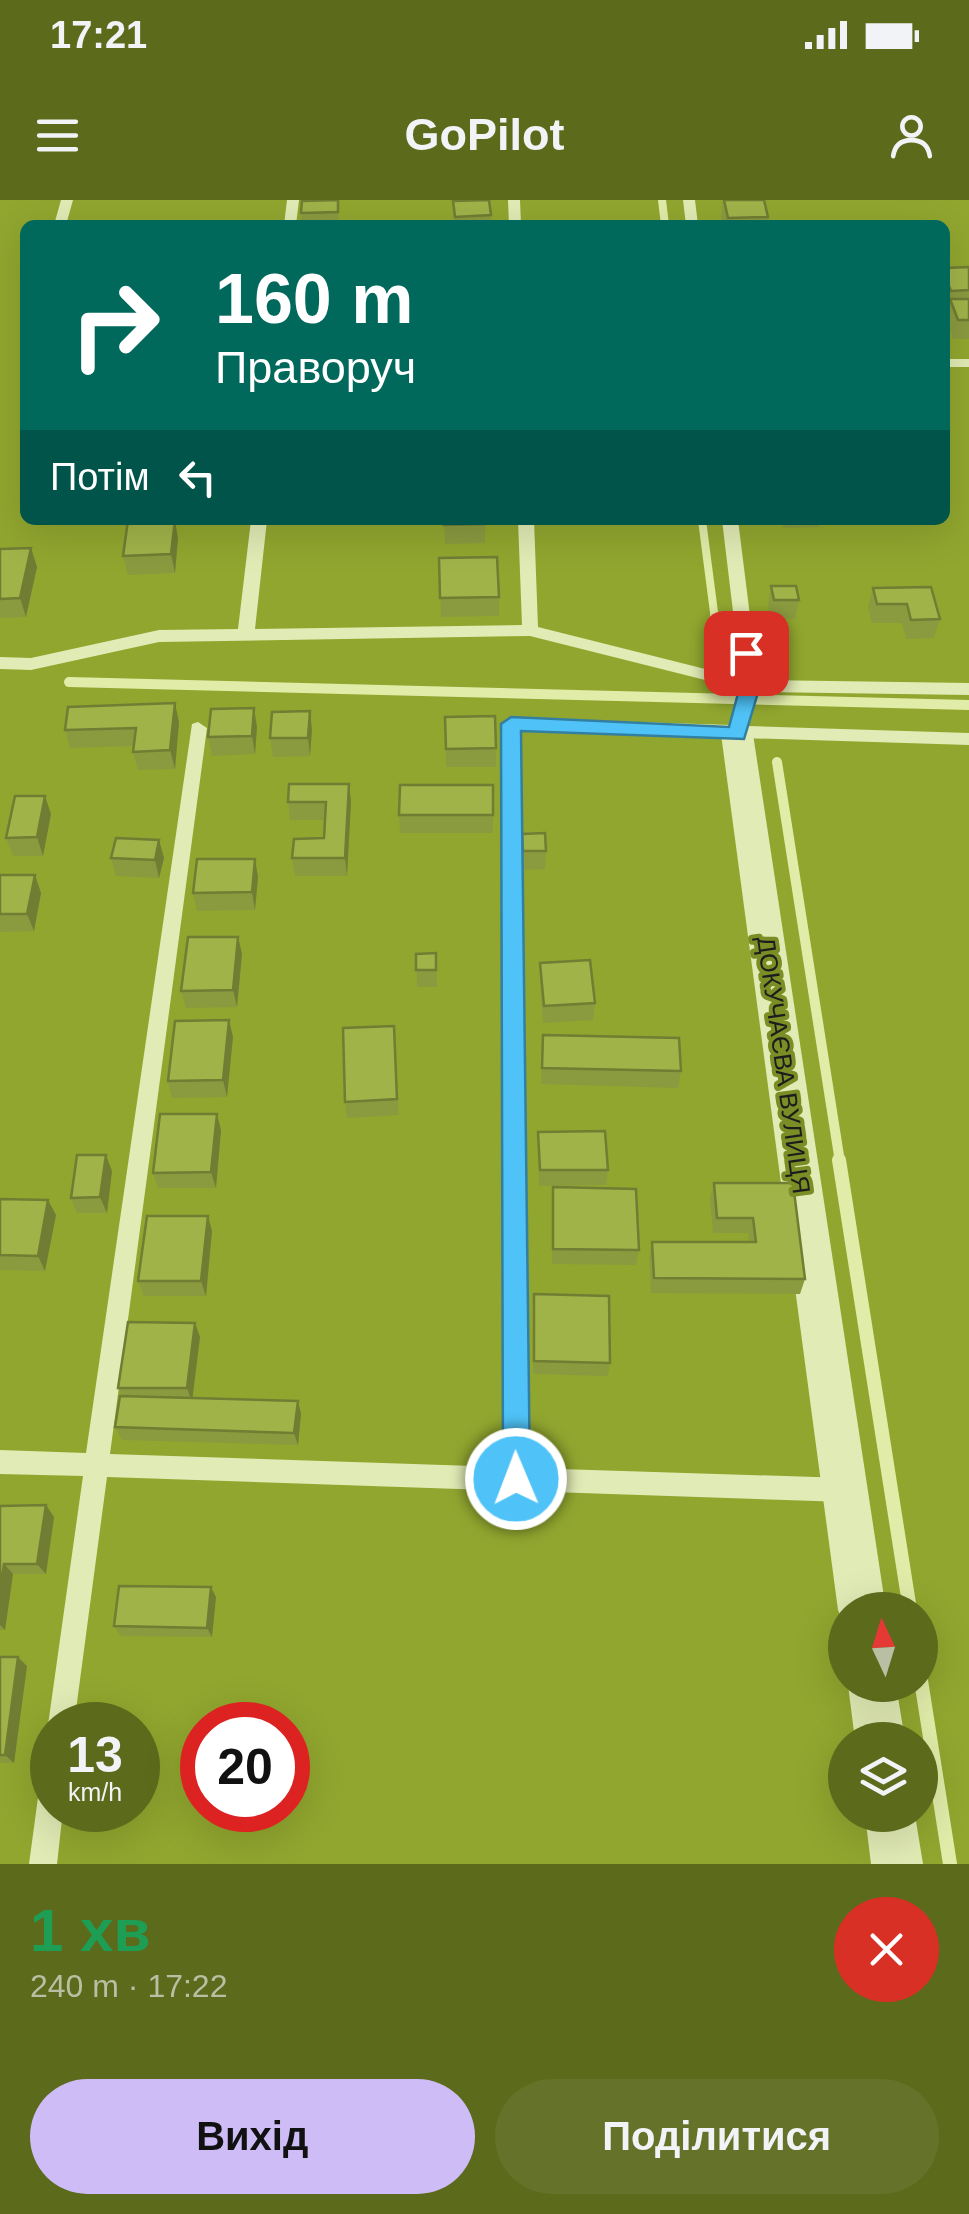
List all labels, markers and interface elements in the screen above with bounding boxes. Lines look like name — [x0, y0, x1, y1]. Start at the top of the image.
text: 17:21 — [50, 14, 147, 56]
icon: menu — [30, 108, 85, 163]
icon: person — [884, 108, 939, 163]
text: GoPilot — [405, 109, 564, 160]
icon: right — [50, 260, 180, 390]
text: 160 m — [215, 260, 413, 338]
text: Праворуч — [215, 342, 416, 393]
icon: left — [170, 450, 225, 505]
text: Потім — [50, 456, 150, 498]
pin — [704, 611, 789, 696]
icon: arrive — [719, 626, 774, 681]
street label: ДОКУЧАЄВА ВУЛИЦЯ — [752, 934, 816, 1196]
position arrow — [464, 1427, 568, 1531]
north arrow — [828, 1592, 938, 1702]
map controls — [828, 1592, 938, 1832]
speed limit sign: 20 — [180, 1702, 310, 1832]
button: layers — [828, 1722, 938, 1832]
text: 13 — [67, 1727, 123, 1783]
text: km/h — [68, 1778, 122, 1806]
text: 1 хв — [30, 1897, 150, 1964]
button: close — [834, 1897, 939, 2002]
text: 240 m · 17:22 — [30, 1968, 227, 2004]
button: Вихід — [30, 2079, 475, 2194]
button: Поділитися — [495, 2079, 939, 2194]

